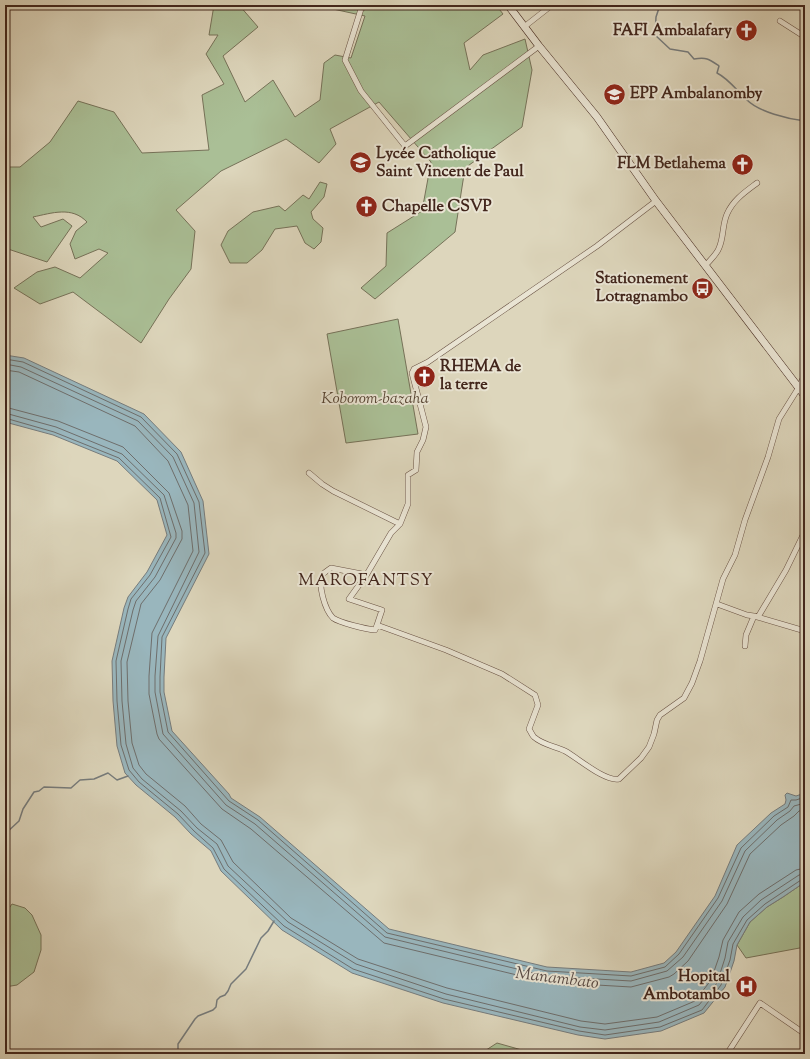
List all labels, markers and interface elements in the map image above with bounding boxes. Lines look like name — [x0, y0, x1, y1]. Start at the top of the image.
church icon: FAFI Ambalafary — [734, 18, 760, 44]
place label: FAFI Ambalafary — [613, 20, 732, 43]
school or university icon: EPP Ambalanomby — [601, 81, 627, 107]
place label: EPP Ambalanomby — [630, 83, 763, 106]
place label: Lycée Catholique Saint Vincent de Paul — [376, 143, 524, 184]
school or university icon: Lycée Catholique Saint Vincent de Paul — [348, 150, 374, 176]
church icon: FLM Betlahema — [729, 151, 755, 177]
place label: FLM Betlahema — [617, 153, 727, 176]
church icon: Chapelle CSVP — [353, 194, 379, 220]
place label: Chapelle CSVP — [382, 196, 492, 219]
place label: Stationement Lotragnambo — [595, 268, 689, 309]
bus stop icon: Stationement Lotragnambo — [690, 275, 716, 301]
place label: RHEMA de la terre — [440, 356, 522, 397]
church icon: RHEMA de la terre — [411, 363, 437, 389]
park label: Koborom-bazaha — [321, 388, 429, 411]
district label: MAROFANTSY — [298, 569, 434, 593]
water label: Manambato — [514, 962, 601, 996]
place label: Hopital Ambotambo — [643, 966, 731, 1007]
hospital icon: Hopital Ambotambo — [733, 973, 759, 999]

